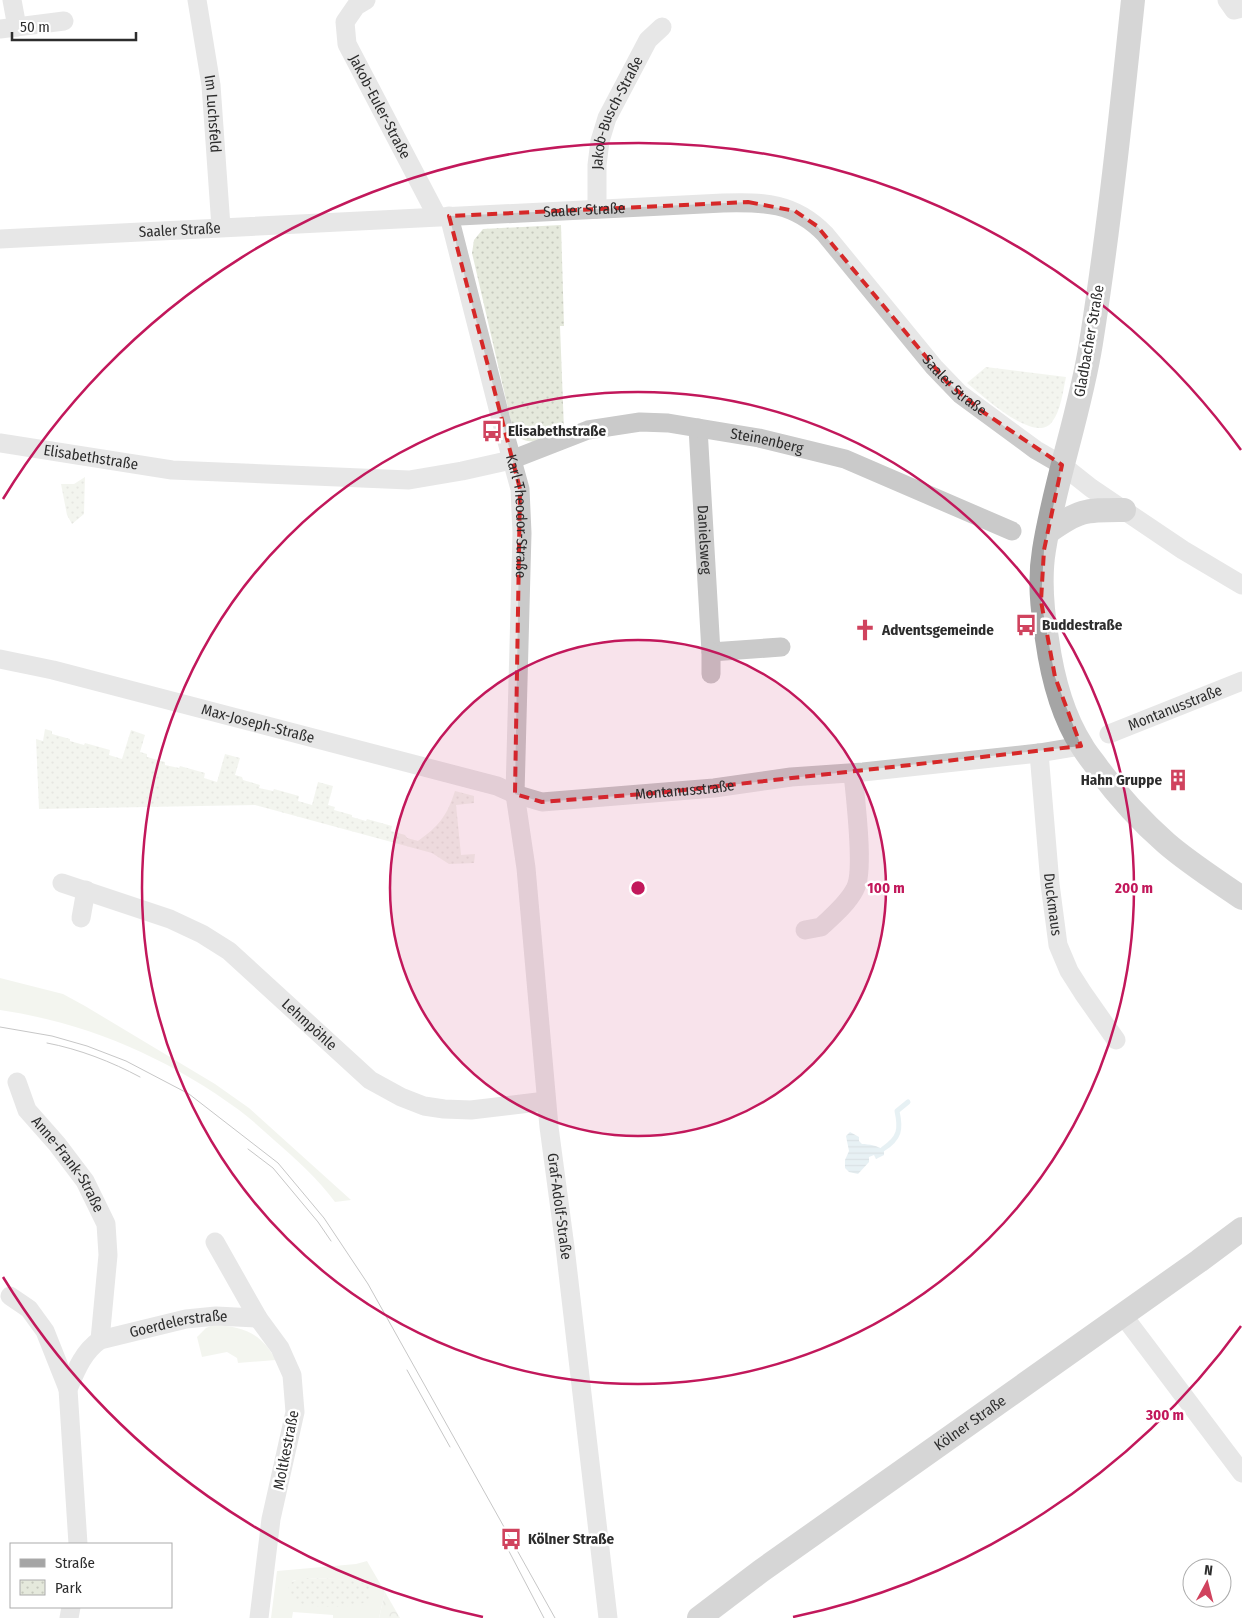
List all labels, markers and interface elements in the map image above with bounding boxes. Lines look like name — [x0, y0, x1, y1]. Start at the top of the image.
scale bar — [12, 10, 136, 42]
text: 50 m — [20, 18, 50, 36]
street label: Jakob-Euler-Straße — [345, 51, 415, 162]
street label: Jakob-Busch-Straße — [588, 53, 647, 170]
street label: Im Luchsfeld — [200, 74, 225, 153]
street label: Saaler Straße — [543, 199, 626, 221]
street label: Saaler Straße — [138, 219, 221, 241]
street label: Gladbacher Straße — [1070, 284, 1108, 398]
street label: Saaler Straße — [919, 351, 990, 420]
bus stop icon: Elisabethstraße — [479, 418, 505, 444]
place label: Elisabethstraße — [508, 422, 606, 440]
street label: Steinenberg — [729, 424, 805, 457]
street label: Elisabethstraße — [42, 441, 139, 474]
street label: Karl-Theodor-Straße — [502, 452, 531, 578]
street label: Danielsweg — [693, 505, 715, 575]
bus stop icon: Buddestraße — [1013, 612, 1039, 638]
place label: Buddestraße — [1042, 616, 1123, 634]
church icon: Adventsgemeinde — [852, 617, 878, 643]
place label: Adventsgemeinde — [881, 621, 994, 639]
street label: Montanusstraße — [1125, 681, 1225, 735]
street label: Max-Joseph-Straße — [200, 700, 316, 747]
building icon: Hahn Gruppe — [1165, 767, 1191, 793]
place label: Hahn Gruppe — [1081, 771, 1162, 789]
street label: Montanusstraße — [634, 776, 735, 803]
street label: Duckmaus — [1040, 872, 1066, 937]
centre of rings — [629, 879, 647, 897]
text: 100 m — [867, 879, 905, 897]
text: 200 m — [1114, 879, 1153, 897]
street label: Lehmpöhle — [278, 995, 341, 1054]
street label: Anne-Frank-Straße — [28, 1112, 108, 1215]
street label: Graf-Adolf-Straße — [544, 1152, 575, 1261]
street label: Goerdelerstraße — [128, 1307, 228, 1341]
street label: Kölner Straße — [931, 1391, 1009, 1455]
text: 300 m — [1145, 1406, 1184, 1424]
street label: Moltkestraße — [269, 1409, 303, 1491]
bus stop icon: Kölner Straße — [498, 1526, 524, 1552]
place label: Kölner Straße — [528, 1530, 614, 1548]
legend — [10, 1543, 172, 1608]
text: Straße — [55, 1554, 95, 1572]
north arrow — [1182, 1558, 1232, 1608]
text: N — [1203, 1562, 1214, 1580]
text: Park — [55, 1579, 82, 1597]

